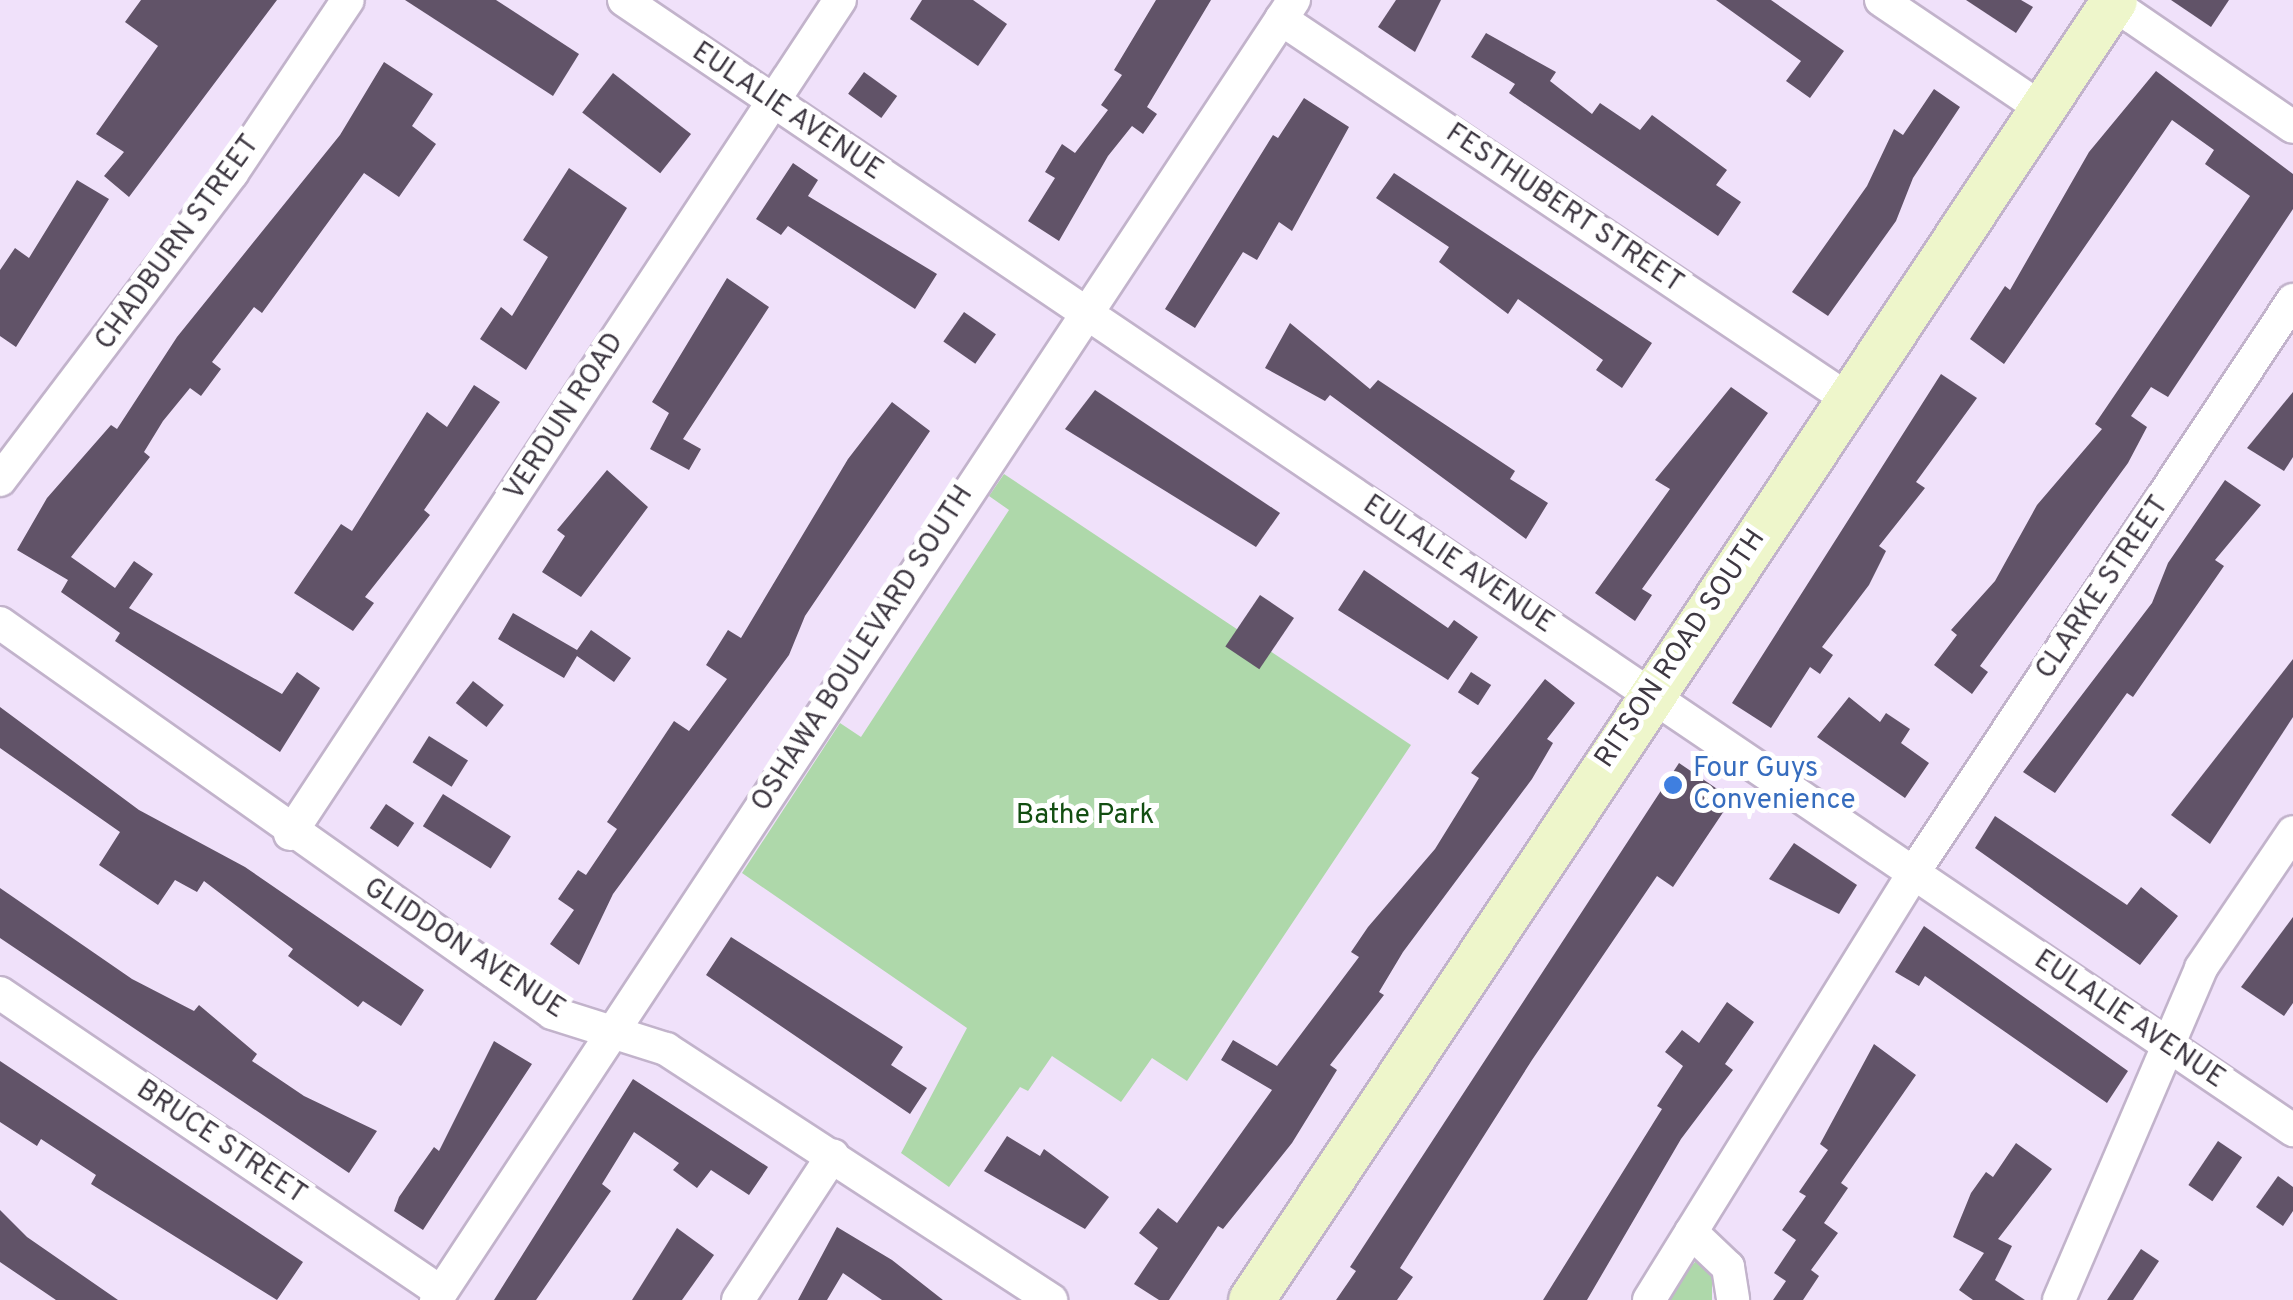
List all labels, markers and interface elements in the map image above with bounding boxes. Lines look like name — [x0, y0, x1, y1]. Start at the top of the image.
street label: EULALIE AVENUE — [685, 35, 889, 189]
street label: FESTHUBERT STREET — [1439, 117, 1689, 301]
street label: CHADBURN STREET — [89, 129, 267, 357]
street label: VERDUN ROAD — [498, 327, 632, 507]
street label: OSHAWA BOULEVARD SOUTH — [745, 479, 981, 819]
street label: EULALIE AVENUE — [1356, 488, 1560, 642]
street label: CLARKE STREET — [2029, 490, 2177, 686]
street label: RITSON ROAD SOUTH — [1589, 523, 1773, 775]
place label: Four Guys Convenience — [1693, 752, 1856, 818]
marker: Four Guys Convenience — [1662, 774, 1684, 796]
park label: Bathe Park — [1016, 799, 1154, 833]
street label: GLIDDON AVENUE — [357, 871, 571, 1027]
street label: EULALIE AVENUE — [2027, 943, 2231, 1097]
street label: BRUCE STREET — [130, 1074, 312, 1212]

